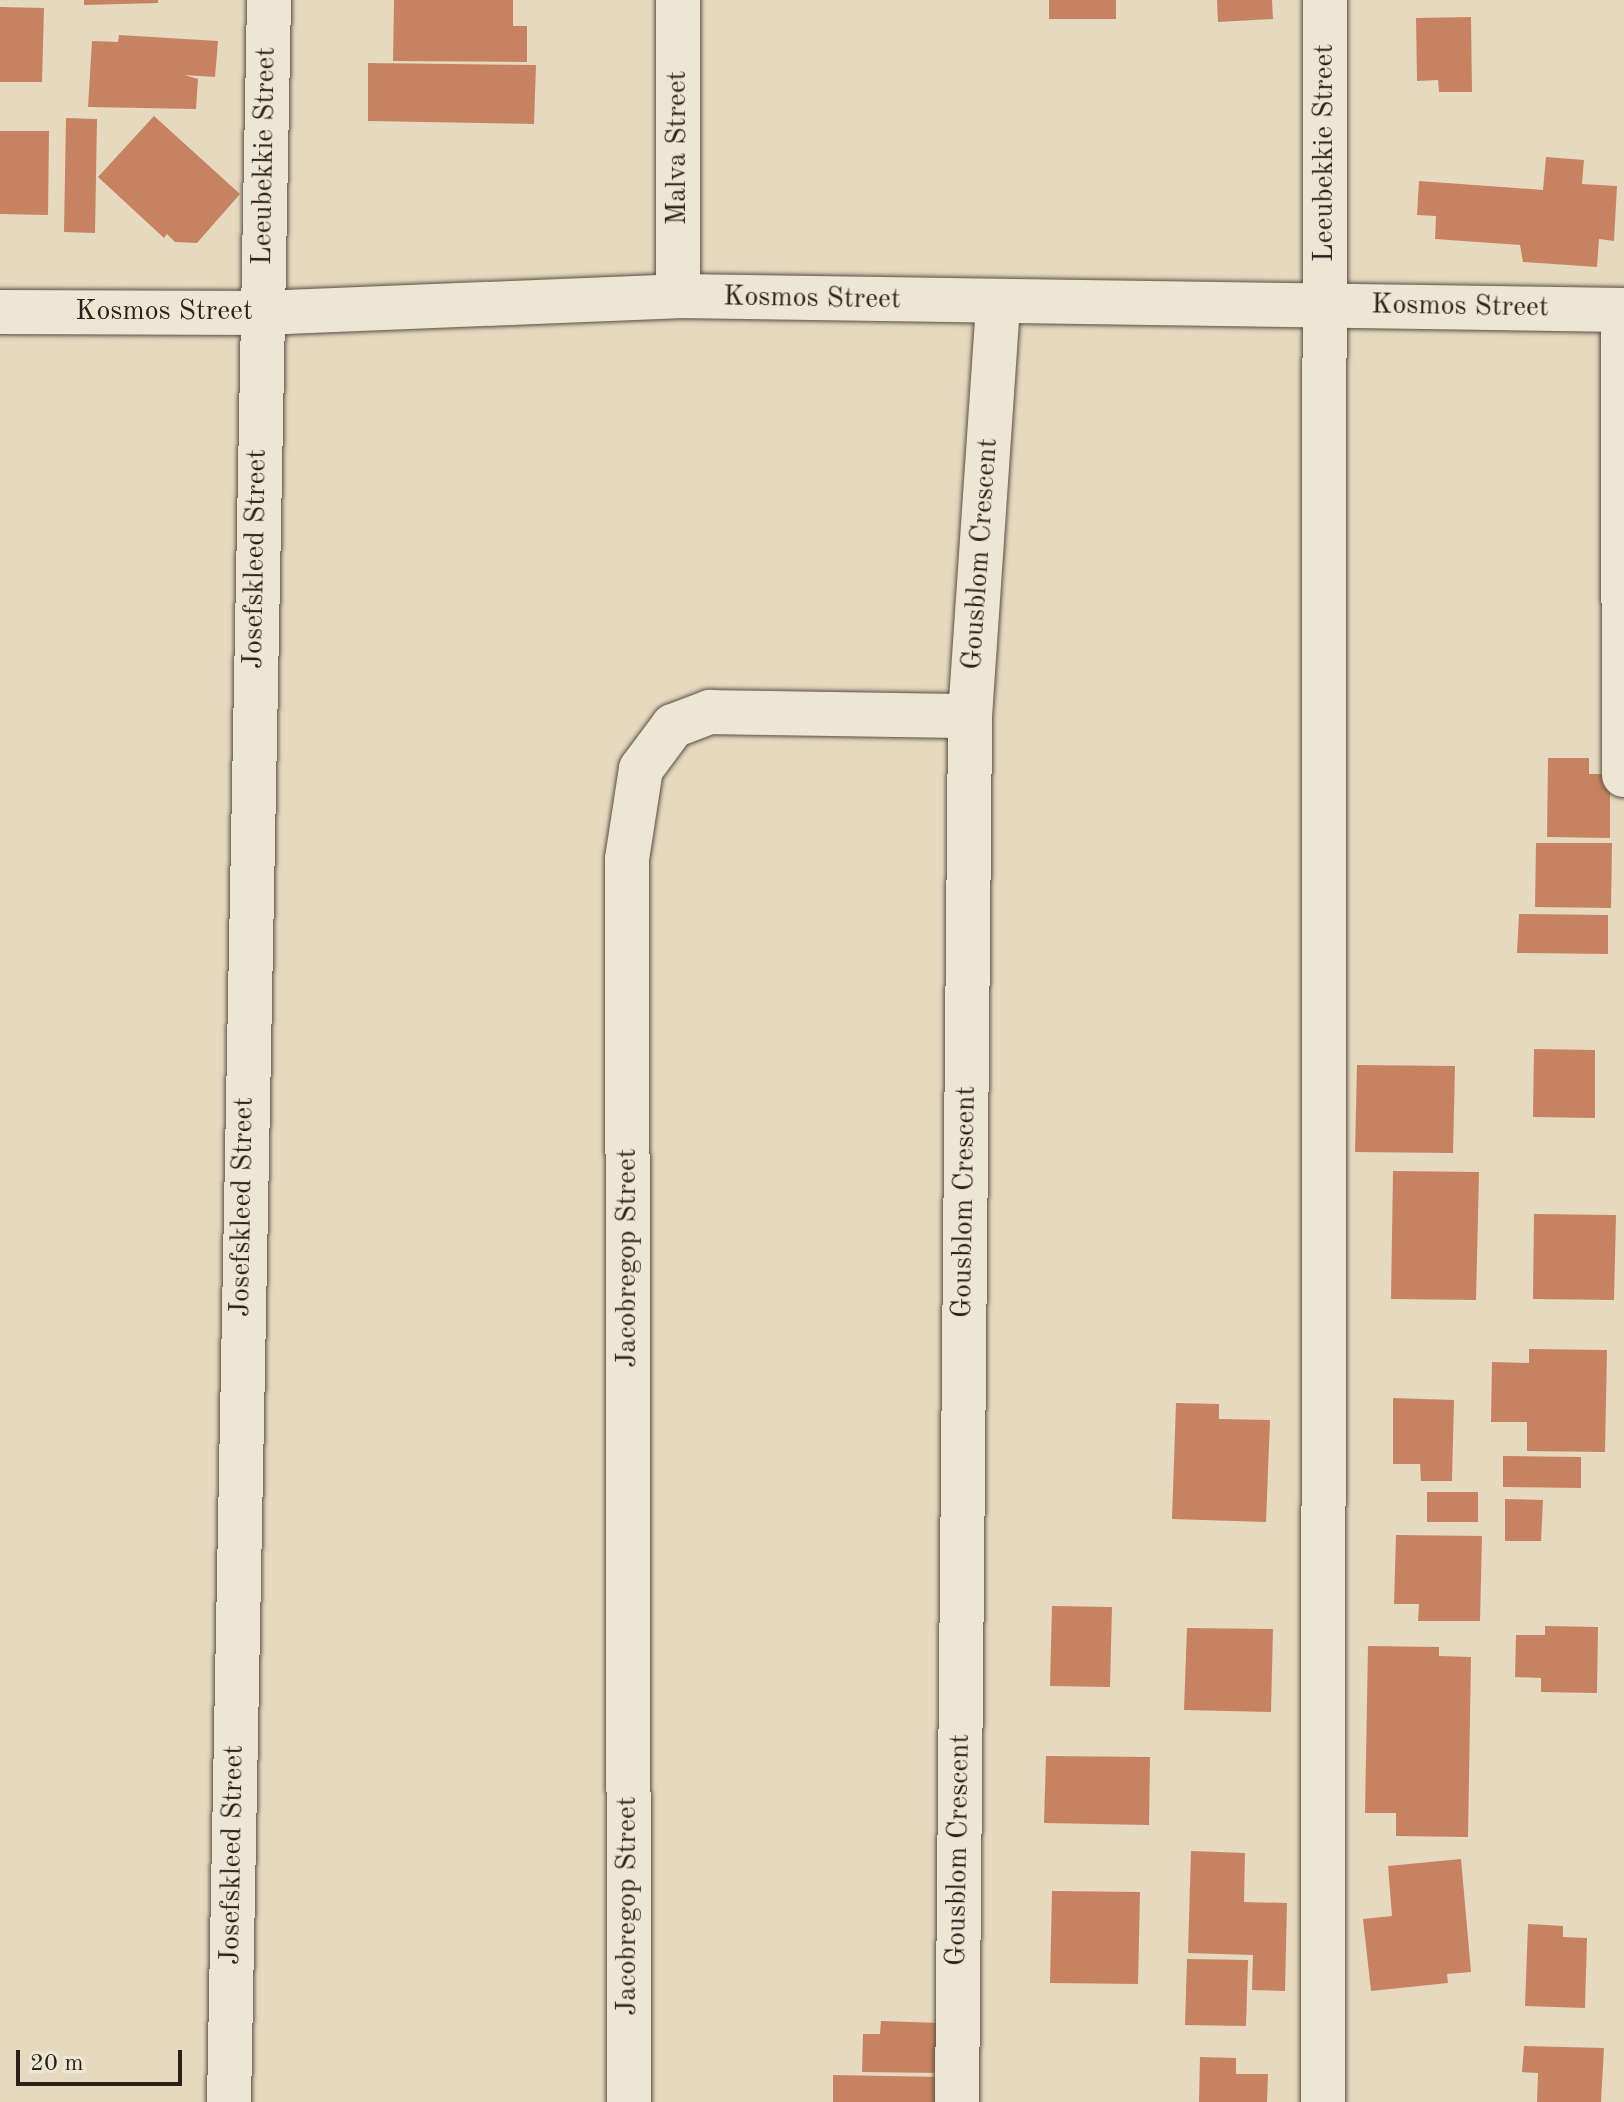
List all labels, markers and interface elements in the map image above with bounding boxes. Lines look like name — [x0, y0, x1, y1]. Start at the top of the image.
street label: Leeubekkie Street — [1308, 44, 1342, 262]
street label: Leeubekkie Street — [246, 47, 284, 265]
street label: Malva Street — [661, 71, 695, 225]
street label: Kosmos Street — [723, 281, 901, 317]
street label: Kosmos Street — [1371, 289, 1549, 325]
street label: Kosmos Street — [75, 295, 253, 329]
street label: Gousblom Crescent — [956, 437, 1006, 671]
street label: Josefskleed Street — [237, 449, 275, 669]
street label: Gousblom Crescent — [946, 1086, 984, 1318]
street label: Josefskleed Street — [224, 1097, 262, 1317]
street label: Jacobregop Street — [611, 1148, 645, 1368]
street label: Gousblom Crescent — [940, 1734, 978, 1966]
street label: Josefskleed Street — [214, 1745, 252, 1965]
street label: Jacobregop Street — [611, 1796, 645, 2016]
scale bar — [20, 2034, 186, 2084]
text: 20 m — [30, 2052, 84, 2076]

